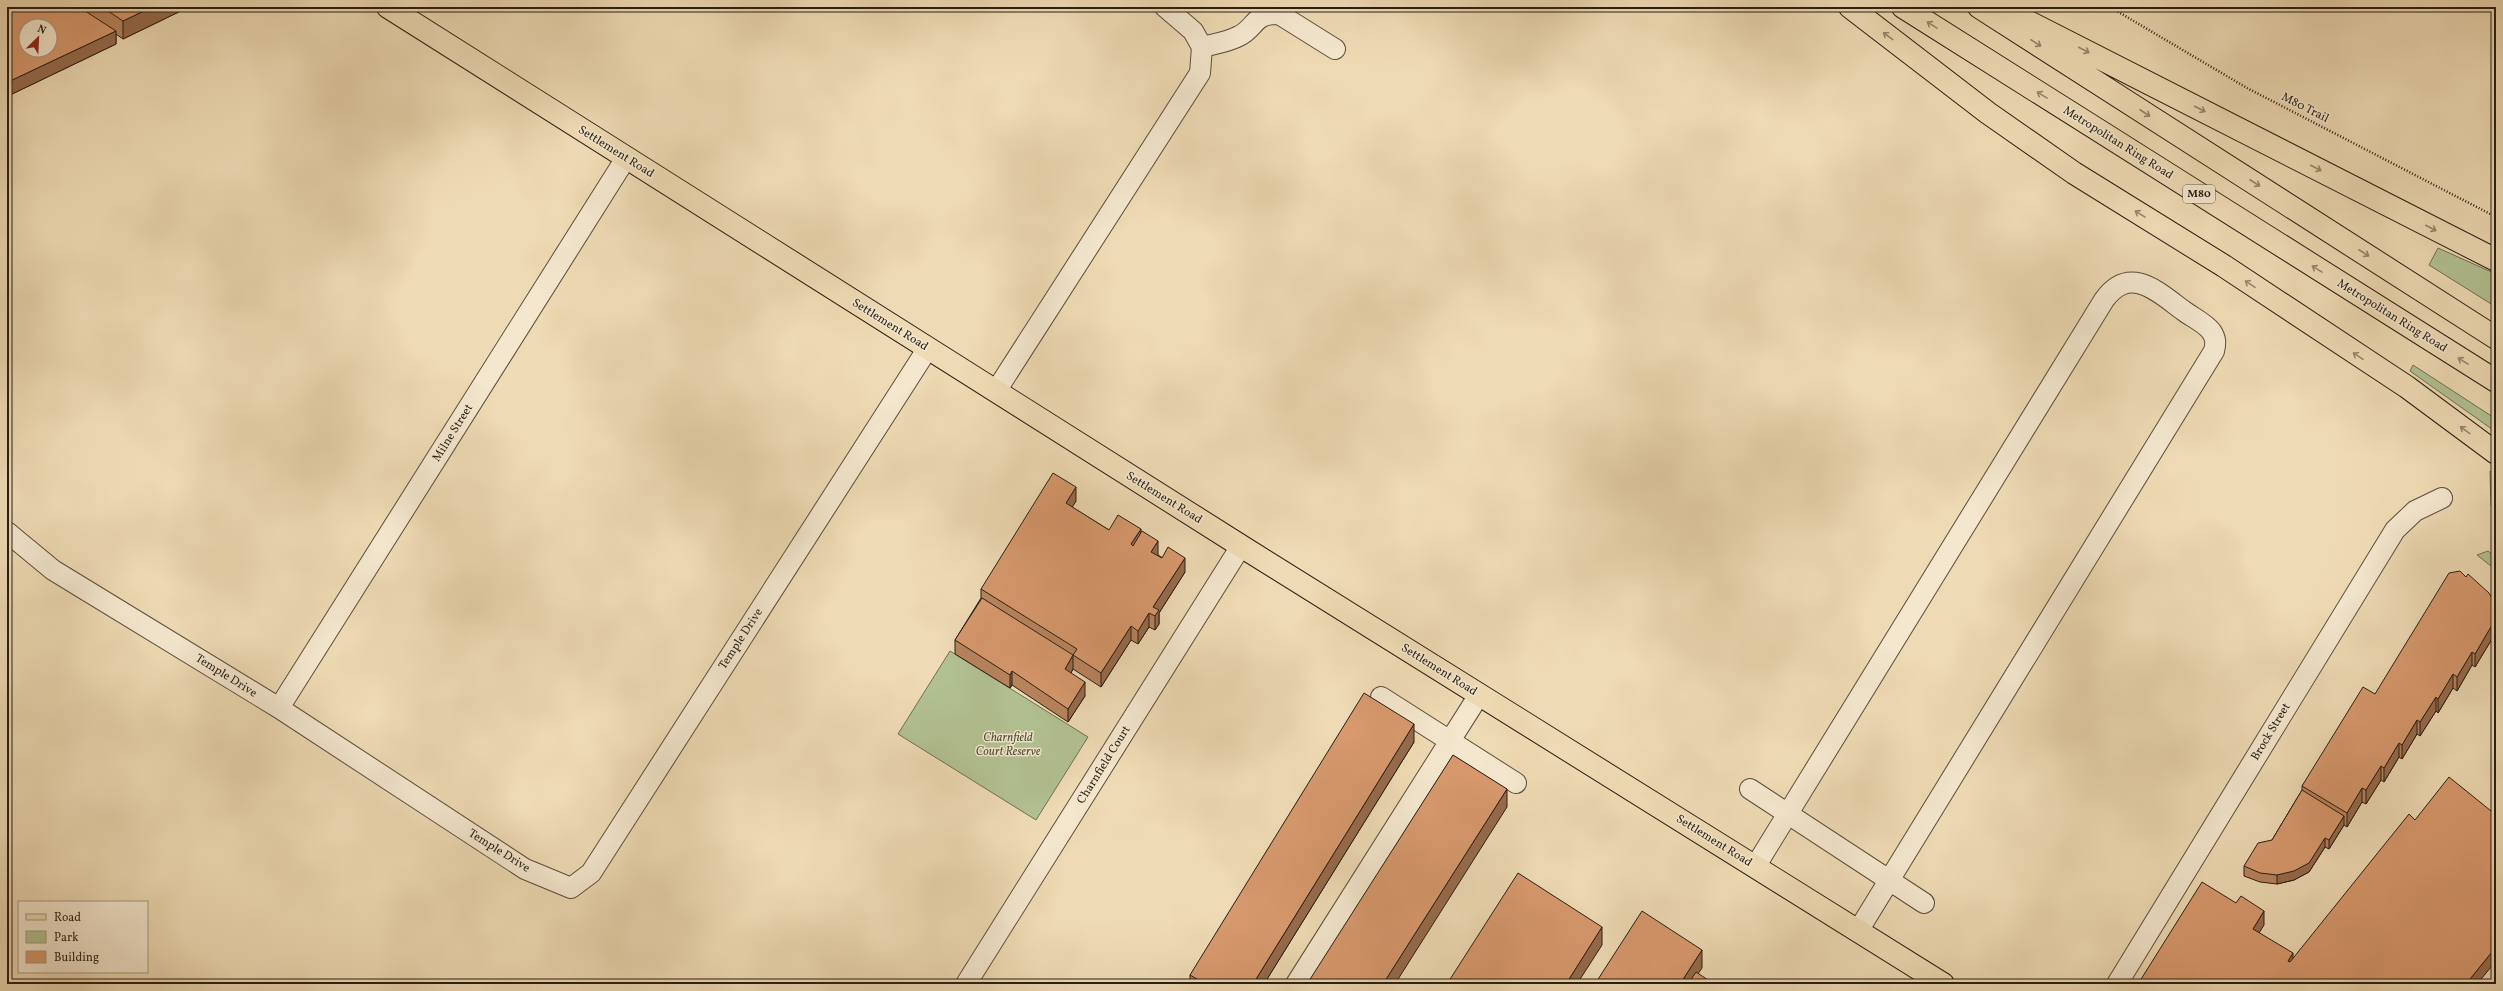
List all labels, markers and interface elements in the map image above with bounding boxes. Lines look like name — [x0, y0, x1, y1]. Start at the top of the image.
north arrow — [18, 18, 58, 58]
one-way arrow — [1926, 21, 1938, 29]
text: N — [35, 22, 48, 39]
one-way arrow — [1882, 31, 1893, 40]
one-way arrow — [2030, 39, 2041, 47]
one-way arrow — [2078, 47, 2090, 54]
street label: M80 Trail — [2279, 89, 2332, 127]
one-way arrow — [2037, 91, 2048, 99]
street label: Metropolitan Ring Road — [2060, 103, 2176, 184]
one-way arrow — [2194, 106, 2206, 113]
one-way arrow — [2139, 109, 2150, 117]
street label: Settlement Road — [575, 122, 657, 182]
one-way arrow — [2310, 165, 2322, 173]
one-way arrow — [2249, 179, 2260, 187]
road number: M80 — [2183, 185, 2215, 203]
one-way arrow — [2134, 210, 2146, 218]
one-way arrow — [2425, 225, 2437, 232]
one-way arrow — [2358, 249, 2369, 257]
one-way arrow — [2312, 265, 2323, 273]
street label: Metropolitan Ring Road — [2334, 276, 2450, 357]
one-way arrow — [2244, 280, 2255, 288]
street label: Settlement Road — [849, 295, 931, 355]
one-way arrow — [2353, 352, 2364, 360]
one-way arrow — [2457, 356, 2469, 364]
street label: Milne Street — [429, 401, 477, 465]
one-way arrow — [2459, 426, 2470, 434]
street label: Settlement Road — [1123, 468, 1205, 528]
street label: Temple Drive — [715, 605, 767, 673]
street label: Settlement Road — [1398, 640, 1480, 700]
street label: Temple Drive — [192, 651, 260, 702]
street label: Brock Street — [2248, 700, 2294, 764]
street label: Charnfield Court — [1074, 723, 1134, 807]
park label: Charnfield Court Reserve — [976, 730, 1041, 760]
street label: Settlement Road — [1673, 811, 1755, 871]
street label: Temple Drive — [465, 826, 533, 877]
legend — [18, 901, 148, 973]
text: Road — [54, 910, 81, 926]
text: Park — [54, 930, 79, 946]
text: Building — [54, 950, 99, 966]

